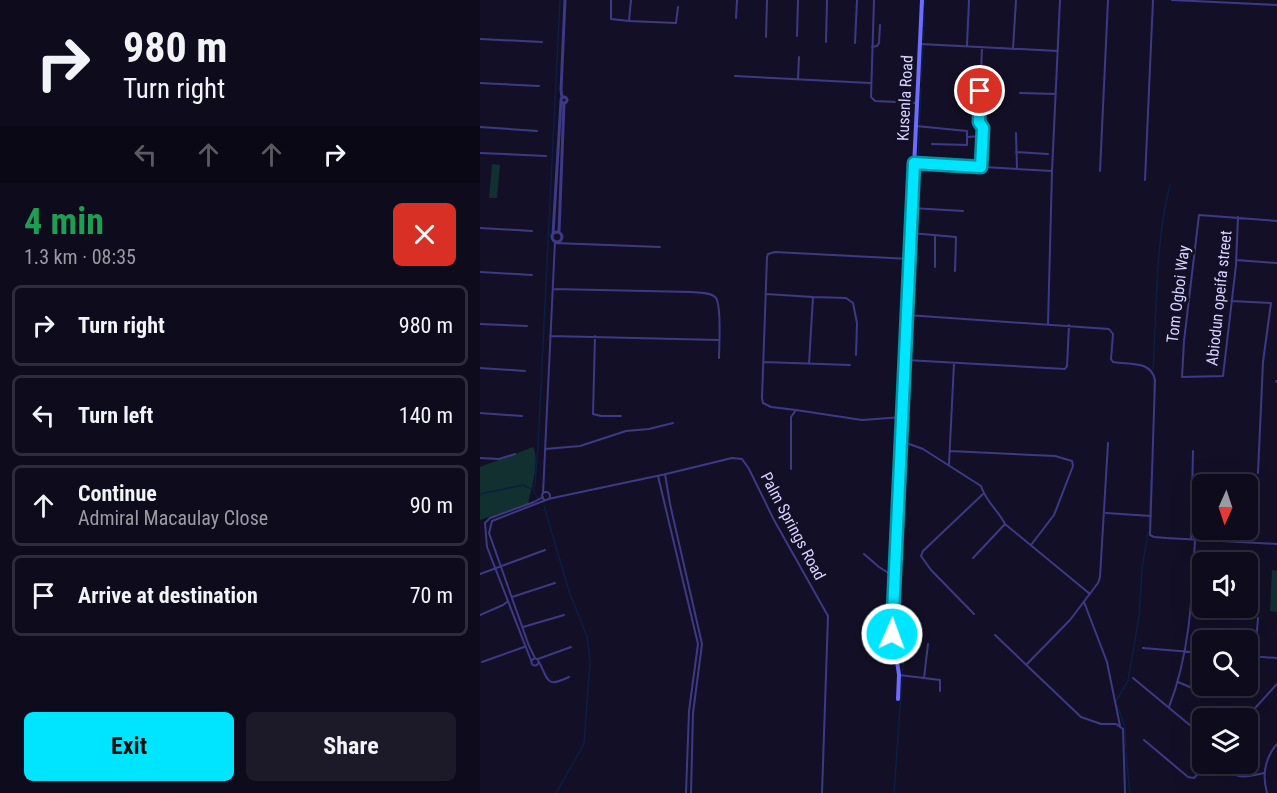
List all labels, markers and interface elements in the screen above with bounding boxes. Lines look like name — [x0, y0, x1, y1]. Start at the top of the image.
text: 980 m — [123, 23, 228, 72]
icon: right — [24, 24, 102, 102]
street label: Kusenla Road — [893, 55, 917, 141]
pin — [954, 65, 1005, 116]
text: Turn right — [123, 73, 225, 105]
icon: arrive — [963, 74, 996, 107]
icon: left — [129, 138, 162, 171]
icon: ahead — [192, 138, 225, 171]
icon: ahead — [255, 138, 288, 171]
icon: right — [318, 138, 351, 171]
text: 4 min — [24, 201, 104, 243]
button: close — [393, 203, 456, 266]
street label: Abiodun opeifa street — [1202, 229, 1236, 367]
street label: Tom Ogboi Way — [1163, 244, 1193, 344]
text: 1.3 km · 08:35 — [24, 245, 136, 269]
icon: right — [27, 309, 60, 342]
text: Turn right — [78, 313, 165, 338]
text: 980 m — [399, 313, 453, 338]
icon: left — [27, 399, 60, 432]
text: Turn left — [78, 403, 153, 428]
text: 140 m — [399, 403, 453, 428]
street label: Palm Springs Road — [757, 469, 829, 583]
north arrow — [1192, 474, 1258, 540]
map controls — [1192, 474, 1258, 774]
text: Continue — [78, 481, 157, 506]
icon: ahead — [27, 489, 60, 522]
text: 90 m — [410, 493, 453, 518]
text: Admiral Macaulay Close — [78, 506, 268, 530]
button: sound — [1192, 552, 1258, 618]
icon: arrive — [27, 579, 60, 612]
text: Arrive at destination — [78, 583, 258, 608]
text: 70 m — [410, 583, 453, 608]
position arrow — [860, 602, 924, 666]
button: search — [1192, 630, 1258, 696]
button: layers — [1192, 708, 1258, 774]
button: Exit — [24, 712, 234, 781]
button: Share — [246, 712, 456, 781]

